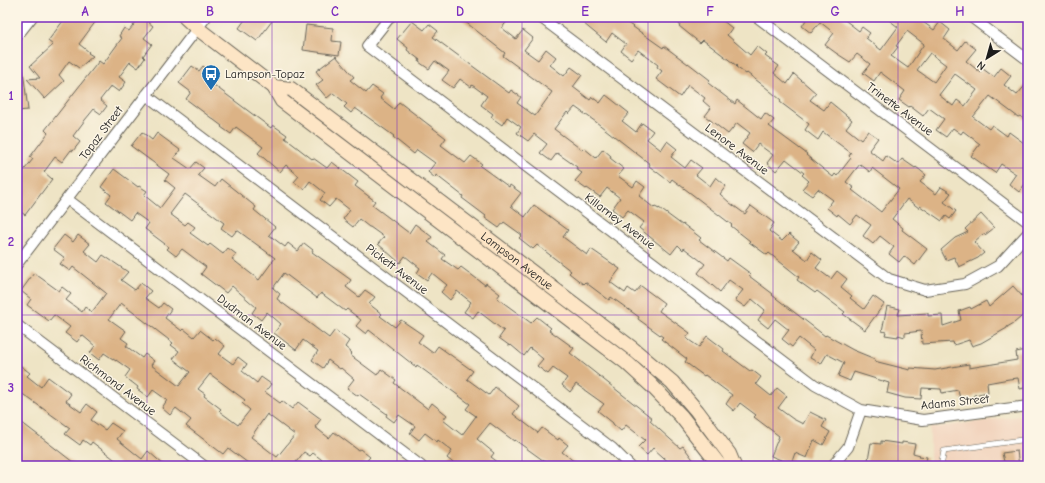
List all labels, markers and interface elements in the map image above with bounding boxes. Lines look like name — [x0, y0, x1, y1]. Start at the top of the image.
text: A — [81, 4, 89, 19]
text: B — [206, 4, 214, 19]
text: C — [331, 4, 339, 19]
text: D — [456, 4, 464, 19]
text: E — [581, 4, 589, 19]
text: F — [706, 4, 714, 19]
text: G — [830, 4, 840, 19]
text: H — [955, 4, 965, 19]
north arrow — [967, 38, 1007, 78]
text: N — [975, 58, 988, 73]
bus stop icon: Lampson-Topaz — [200, 63, 222, 91]
place label: Lampson-Topaz — [225, 67, 305, 81]
street label: Trinette Avenue — [864, 79, 936, 139]
text: 1 — [8, 88, 14, 103]
street label: Topaz Street — [76, 103, 126, 163]
street label: Lenore Avenue — [702, 121, 772, 177]
street label: Killarney Avenue — [582, 190, 658, 252]
street label: Lampson Avenue — [478, 229, 556, 293]
text: 2 — [8, 234, 14, 249]
street label: Pickett Avenue — [363, 241, 431, 297]
street label: Dudman Avenue — [215, 291, 289, 353]
street label: Richmond Avenue — [77, 352, 159, 418]
text: 3 — [8, 380, 14, 395]
street label: Adams Street — [920, 391, 990, 413]

